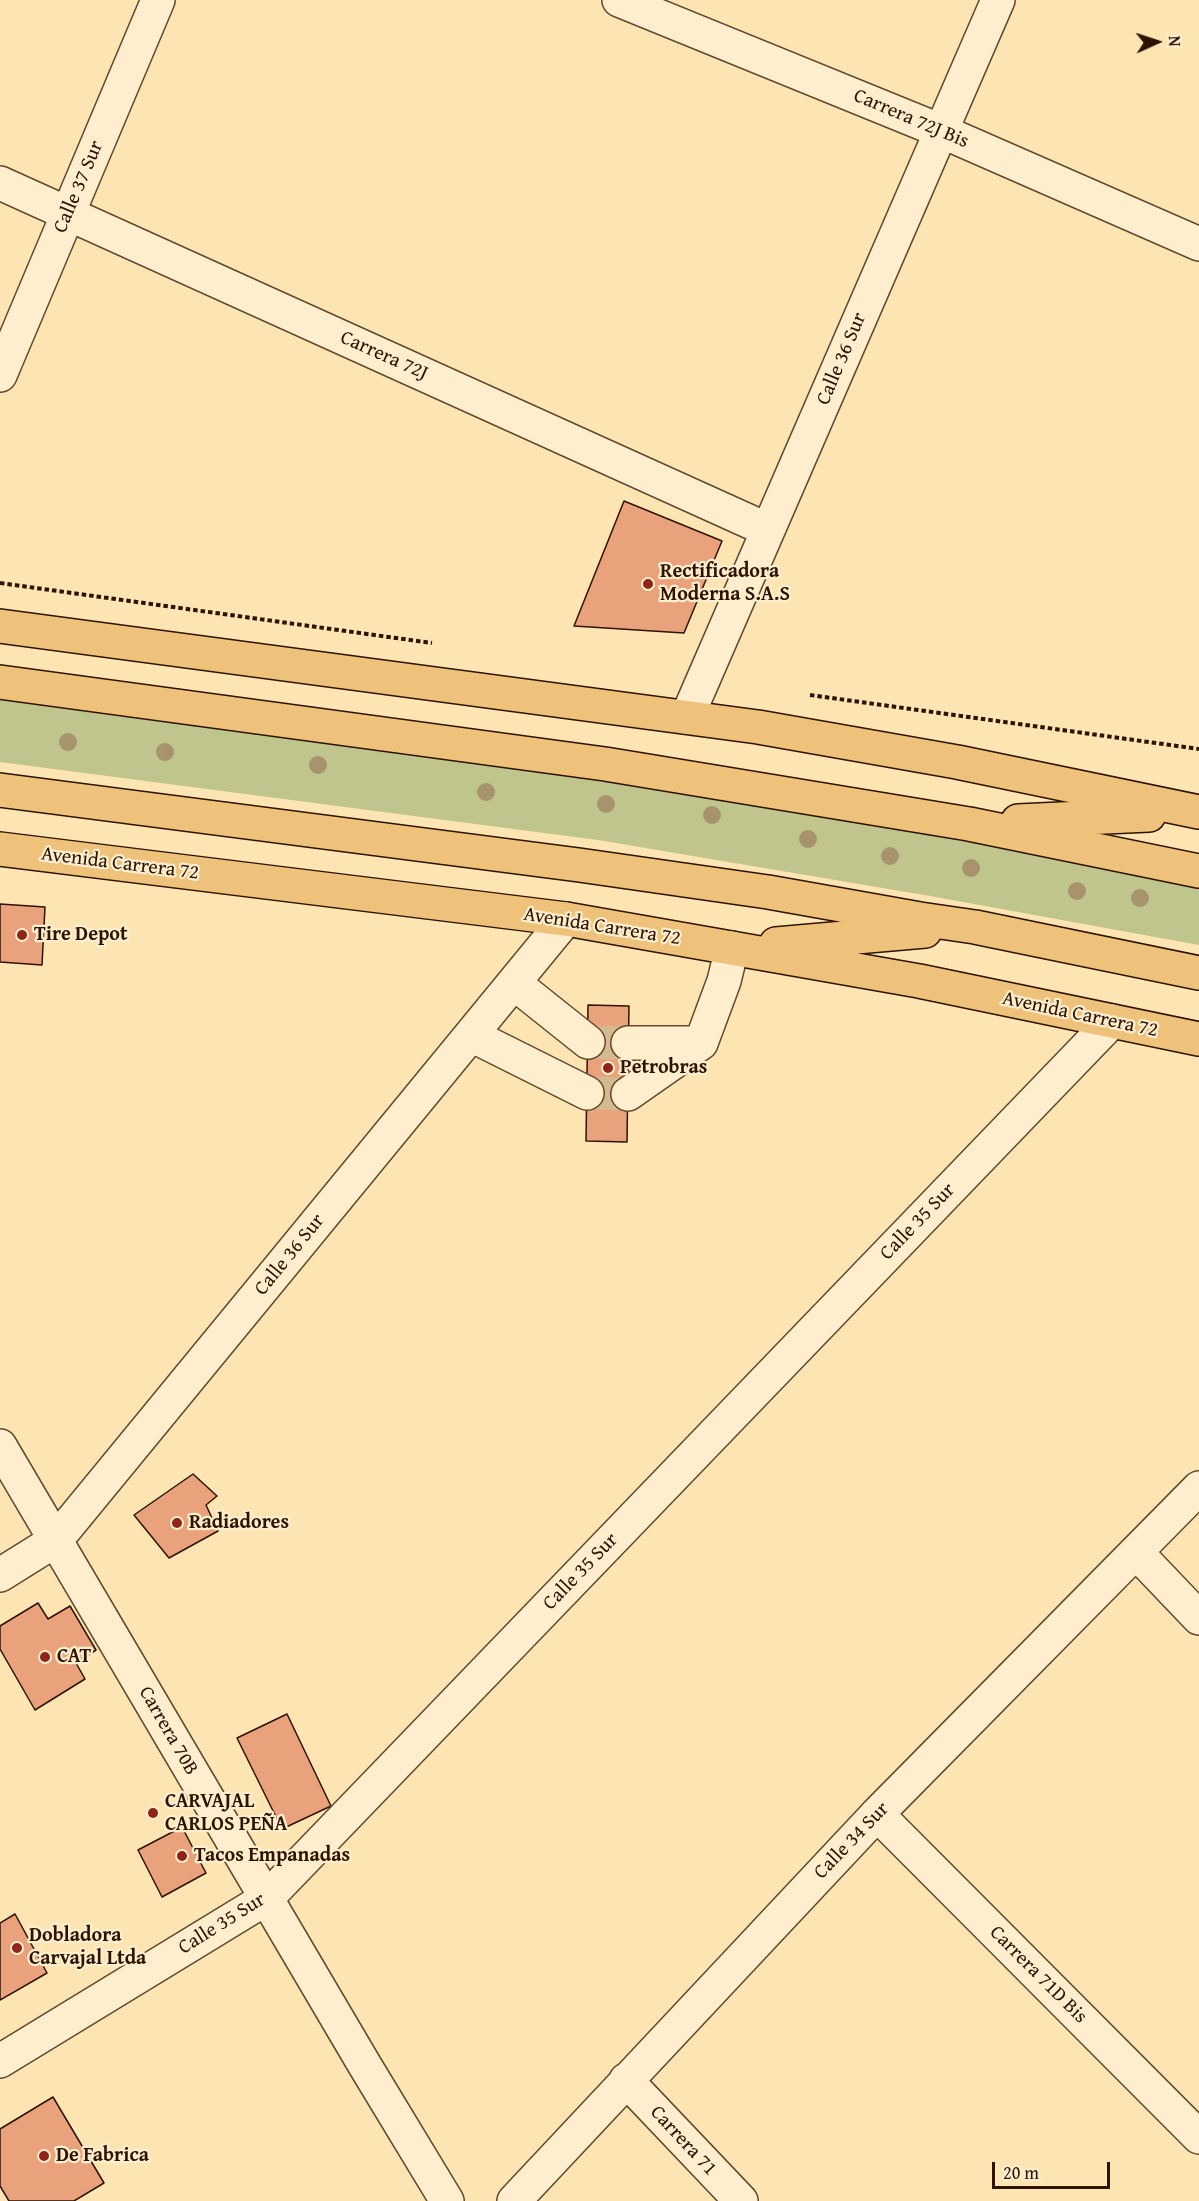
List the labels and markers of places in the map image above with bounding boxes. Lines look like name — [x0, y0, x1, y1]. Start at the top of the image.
place label: Rectificadora Moderna S.A.S — [660, 560, 790, 607]
marker: Rectificadora Moderna S.A.S — [641, 577, 655, 591]
place label: Tire Depot — [34, 923, 128, 947]
marker: Tire Depot — [15, 928, 29, 942]
place label: Petrobras — [620, 1056, 707, 1080]
marker: Petrobras — [601, 1061, 615, 1075]
place label: Radiadores — [189, 1511, 289, 1535]
marker: Radiadores — [170, 1516, 184, 1530]
place label: CAT — [57, 1645, 91, 1669]
marker: CAT — [38, 1650, 52, 1664]
place label: CARVAJAL CARLOS PEÑA — [165, 1790, 287, 1837]
marker: CARVAJAL CARLOS PEÑA — [146, 1806, 160, 1820]
place label: Tacos Empanadas — [194, 1844, 350, 1868]
marker: Tacos Empanadas — [175, 1849, 189, 1863]
place label: Dobladora Carvajal Ltda — [29, 1924, 146, 1971]
marker: Dobladora Carvajal Ltda — [10, 1941, 24, 1955]
place label: De Fabrica — [56, 2144, 149, 2168]
marker: De Fabrica — [37, 2149, 51, 2163]

